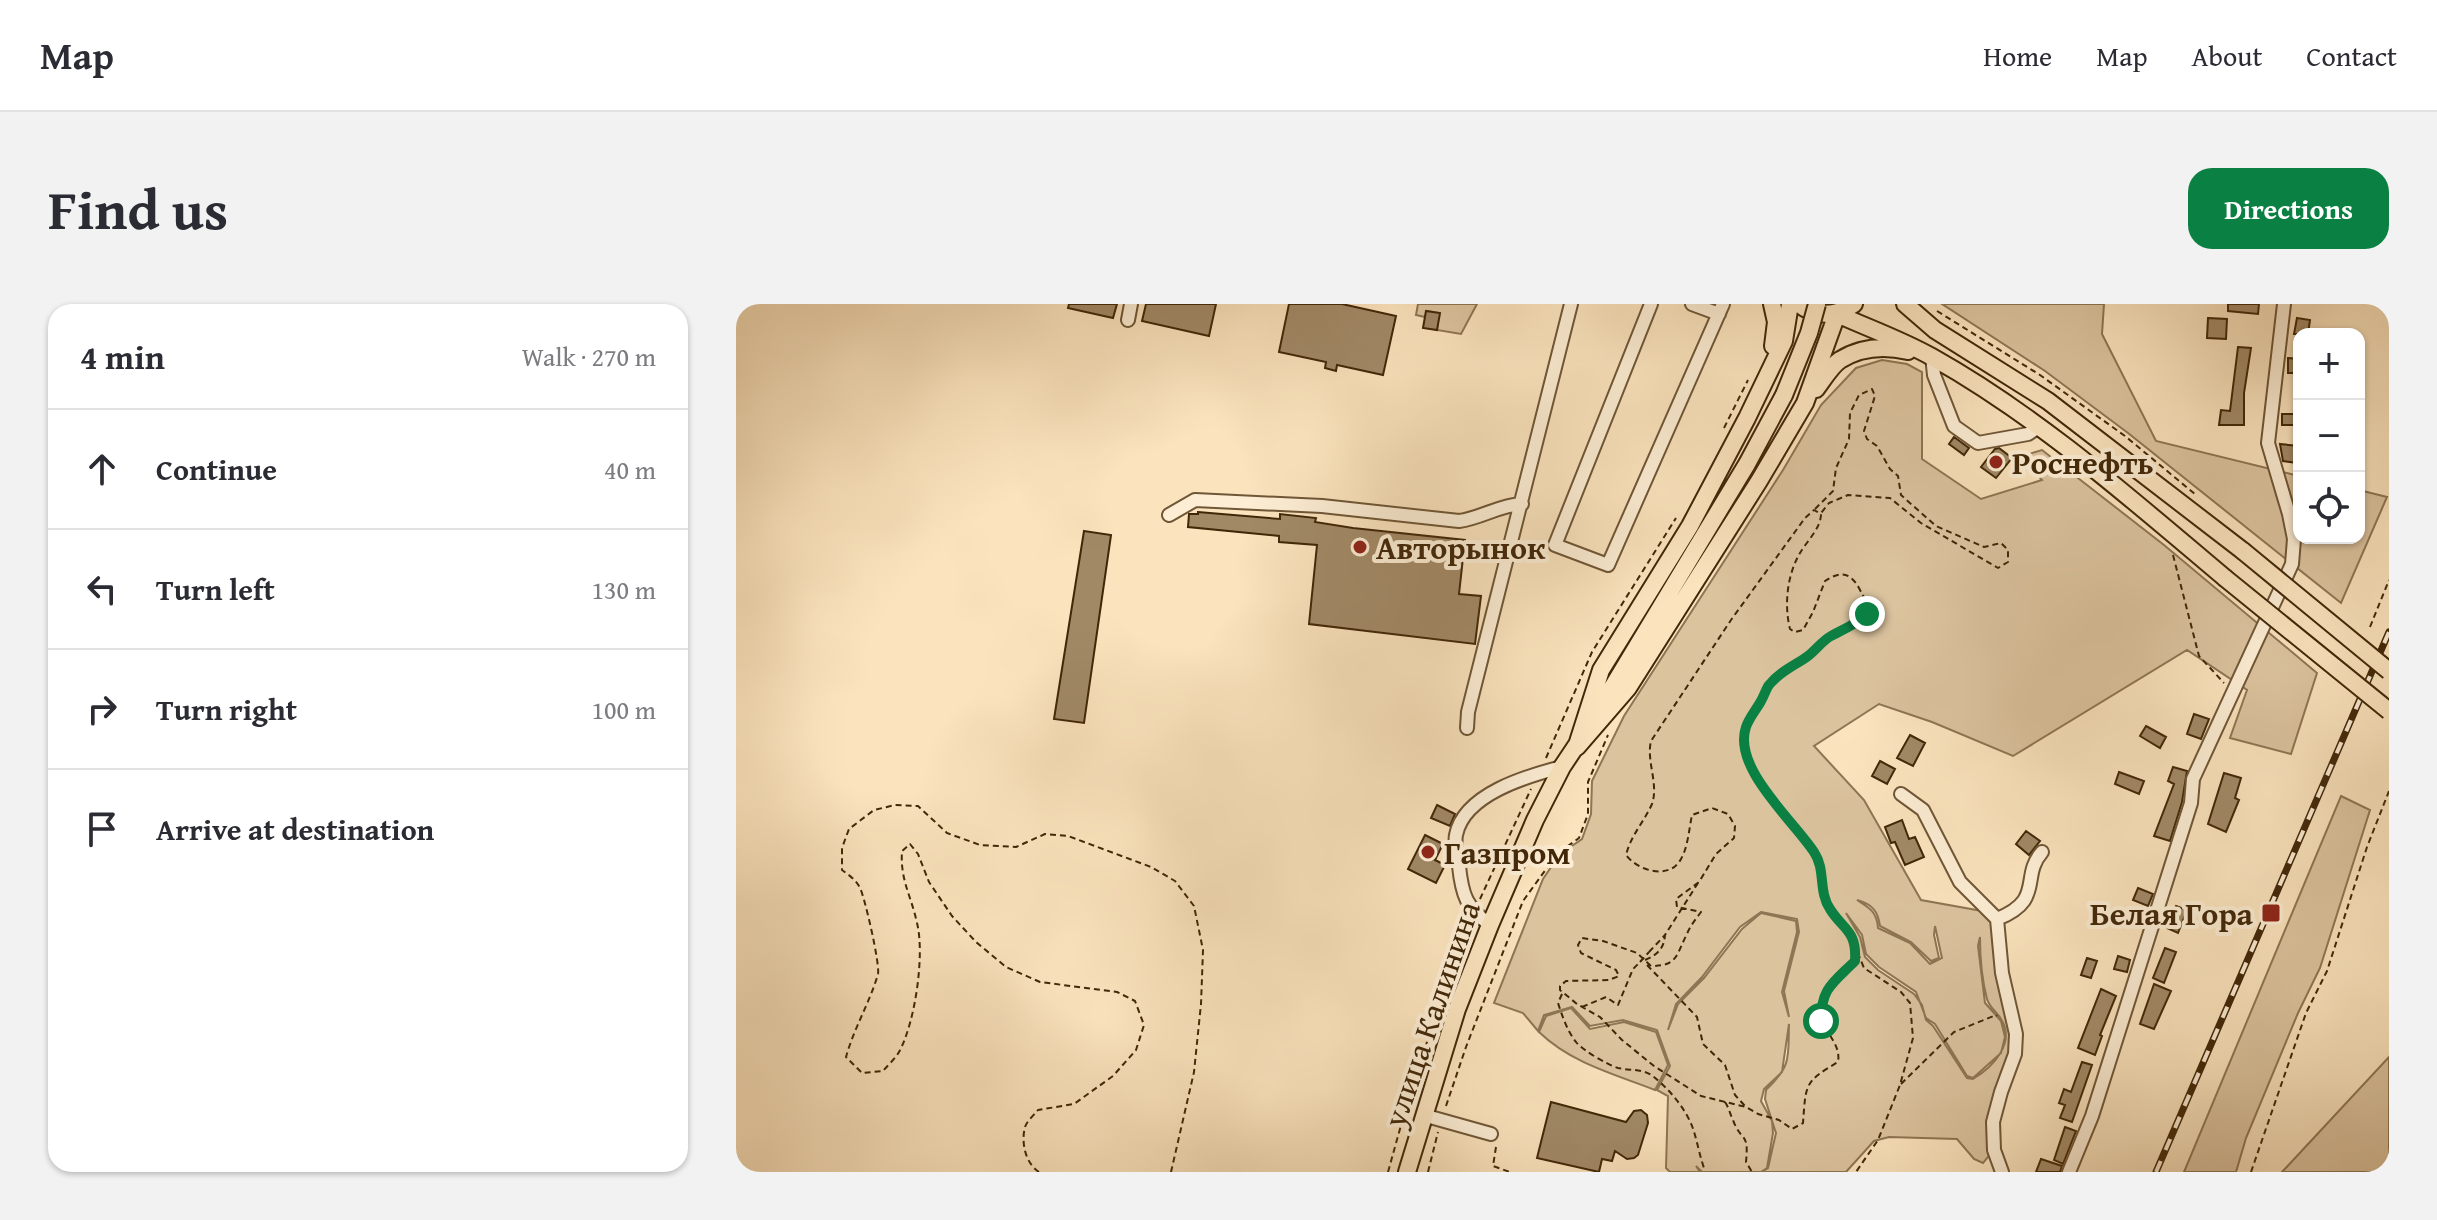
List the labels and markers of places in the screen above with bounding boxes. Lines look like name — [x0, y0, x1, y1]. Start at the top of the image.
place label: Роснефть — [2012, 439, 2154, 486]
marker: Роснефть — [1987, 453, 2005, 471]
place label: Авторынок — [1376, 524, 1546, 571]
marker: Авторынок — [1351, 538, 1369, 556]
place label: Газпром — [1444, 829, 1570, 876]
marker: Газпром — [1419, 843, 1437, 861]
place label: Белая Гора — [2090, 890, 2254, 937]
marker: Белая Гора — [2260, 902, 2282, 924]

